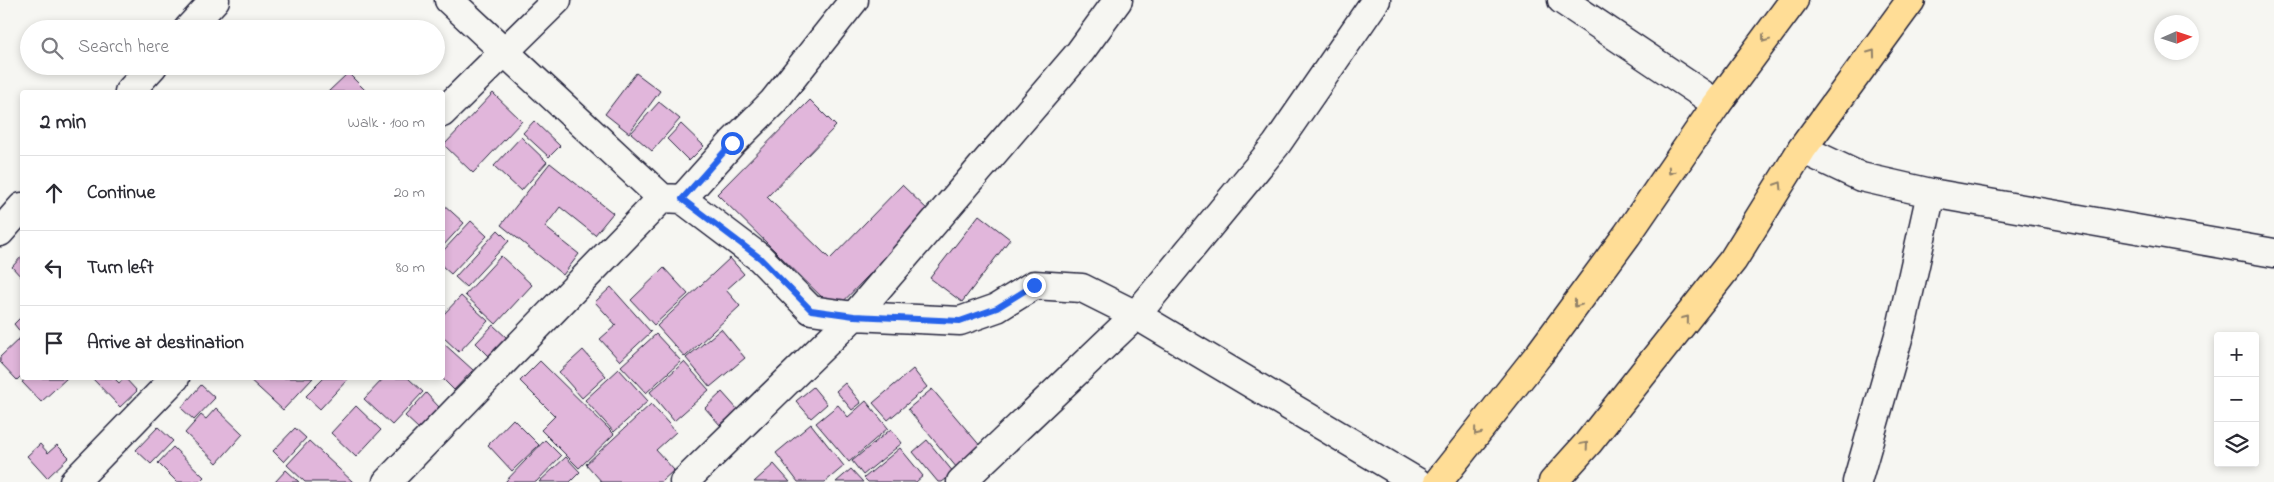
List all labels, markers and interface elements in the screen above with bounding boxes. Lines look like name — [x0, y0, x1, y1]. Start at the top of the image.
north arrow — [2154, 15, 2199, 60]
search box — [20, 20, 445, 75]
one-way arrow — [1763, 33, 1771, 42]
icon: search — [38, 34, 66, 62]
text: Search here — [78, 34, 169, 61]
one-way arrow — [1867, 50, 1875, 59]
text: 2 min — [40, 108, 86, 138]
text: Walk · 100 m — [348, 111, 425, 135]
route start — [721, 132, 744, 155]
one-way arrow — [1668, 165, 1677, 175]
icon: ahead — [40, 179, 68, 207]
text: Continue — [87, 180, 155, 207]
text: 20 m — [394, 181, 425, 205]
one-way arrow — [1773, 182, 1783, 191]
icon: left — [40, 254, 68, 282]
text: Turn left — [87, 255, 154, 282]
text: 80 m — [396, 256, 425, 280]
route end — [1023, 274, 1046, 297]
one-way arrow — [1574, 298, 1582, 307]
one-way arrow — [1681, 315, 1690, 324]
icon: arrive — [40, 329, 68, 357]
text: Arrive at destination — [87, 330, 244, 357]
map controls — [2214, 332, 2259, 467]
button: + — [2214, 332, 2259, 377]
button: − — [2214, 377, 2259, 422]
button: layers — [2214, 422, 2259, 467]
one-way arrow — [1475, 426, 1483, 435]
one-way arrow — [1579, 442, 1588, 451]

